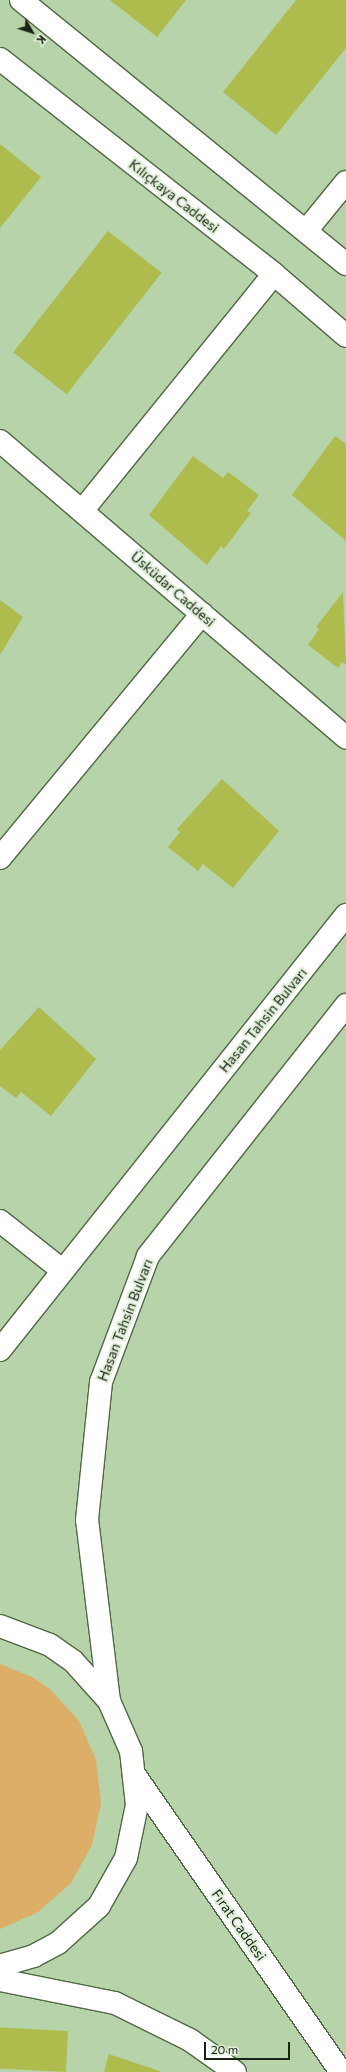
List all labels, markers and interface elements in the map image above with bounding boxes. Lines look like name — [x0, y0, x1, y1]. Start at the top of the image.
north arrow — [12, 12, 52, 52]
text: K — [34, 33, 49, 47]
street label: Kılıçkaya Caddesi — [126, 156, 222, 236]
street label: Üsküdar Caddesi — [127, 548, 219, 630]
street label: Hasan Tahsin Bulvarı — [216, 964, 310, 1076]
street label: Hasan Tahsin Bulvarı — [94, 1256, 156, 1384]
street label: Fırat Caddesi — [208, 1886, 270, 1964]
scale bar — [206, 2034, 292, 2060]
text: 20 m — [211, 2042, 238, 2056]

